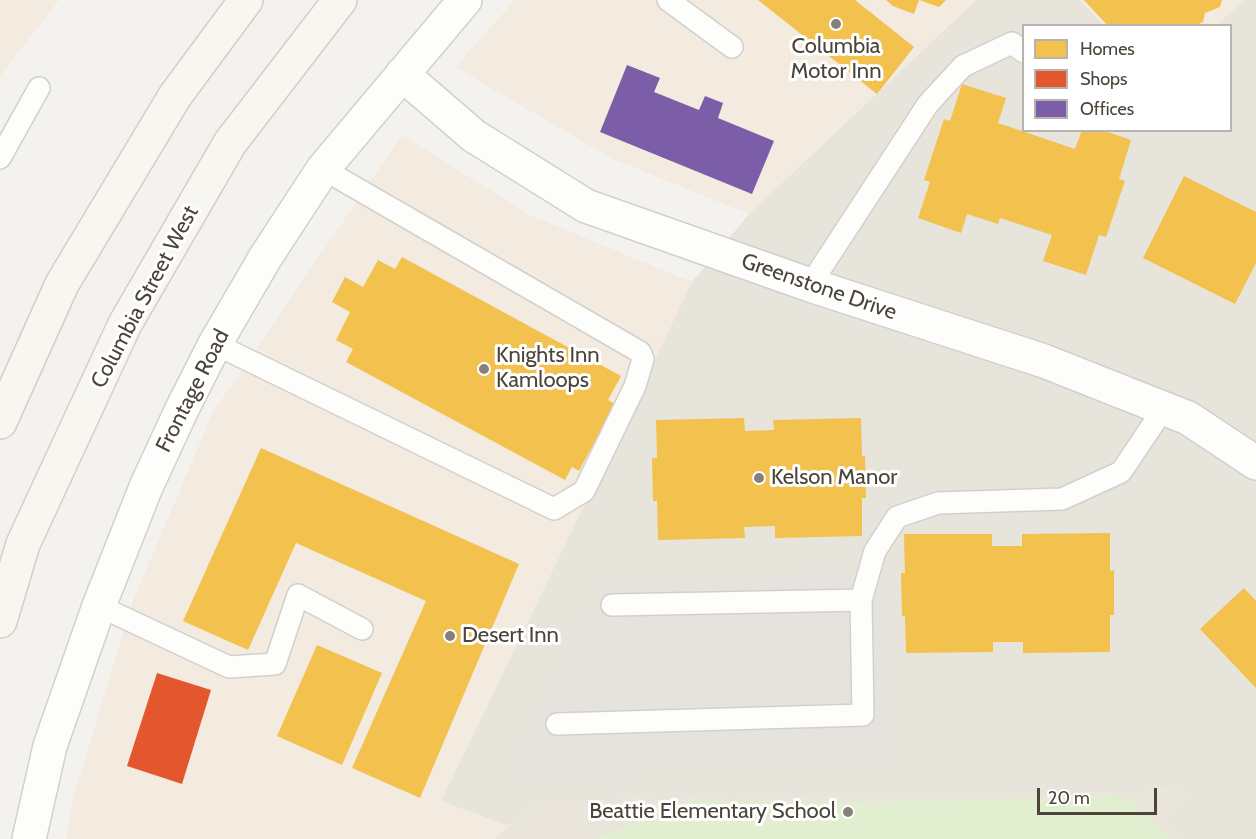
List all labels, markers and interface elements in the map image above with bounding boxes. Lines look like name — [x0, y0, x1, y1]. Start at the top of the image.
marker: Columbia Motor Inn — [829, 17, 843, 31]
legend — [1022, 24, 1232, 132]
place label: Columbia Motor Inn — [791, 34, 881, 86]
text: Homes — [1080, 38, 1135, 60]
text: Shops — [1080, 68, 1128, 90]
text: Offices — [1080, 98, 1134, 120]
street label: Columbia Street West — [86, 201, 204, 393]
street label: Greenstone Drive — [738, 248, 900, 326]
street label: Frontage Road — [151, 325, 235, 457]
place label: Knights Inn Kamloops — [496, 343, 600, 394]
marker: Knights Inn Kamloops — [477, 362, 491, 376]
place label: Kelson Manor — [771, 465, 897, 491]
marker: Kelson Manor — [752, 471, 766, 485]
place label: Desert Inn — [462, 623, 559, 649]
marker: Desert Inn — [443, 629, 457, 643]
scale bar — [1040, 776, 1160, 814]
text: 20 m — [1048, 787, 1090, 809]
place label: Beattie Elementary School — [589, 799, 836, 825]
marker: Beattie Elementary School — [841, 805, 855, 819]

